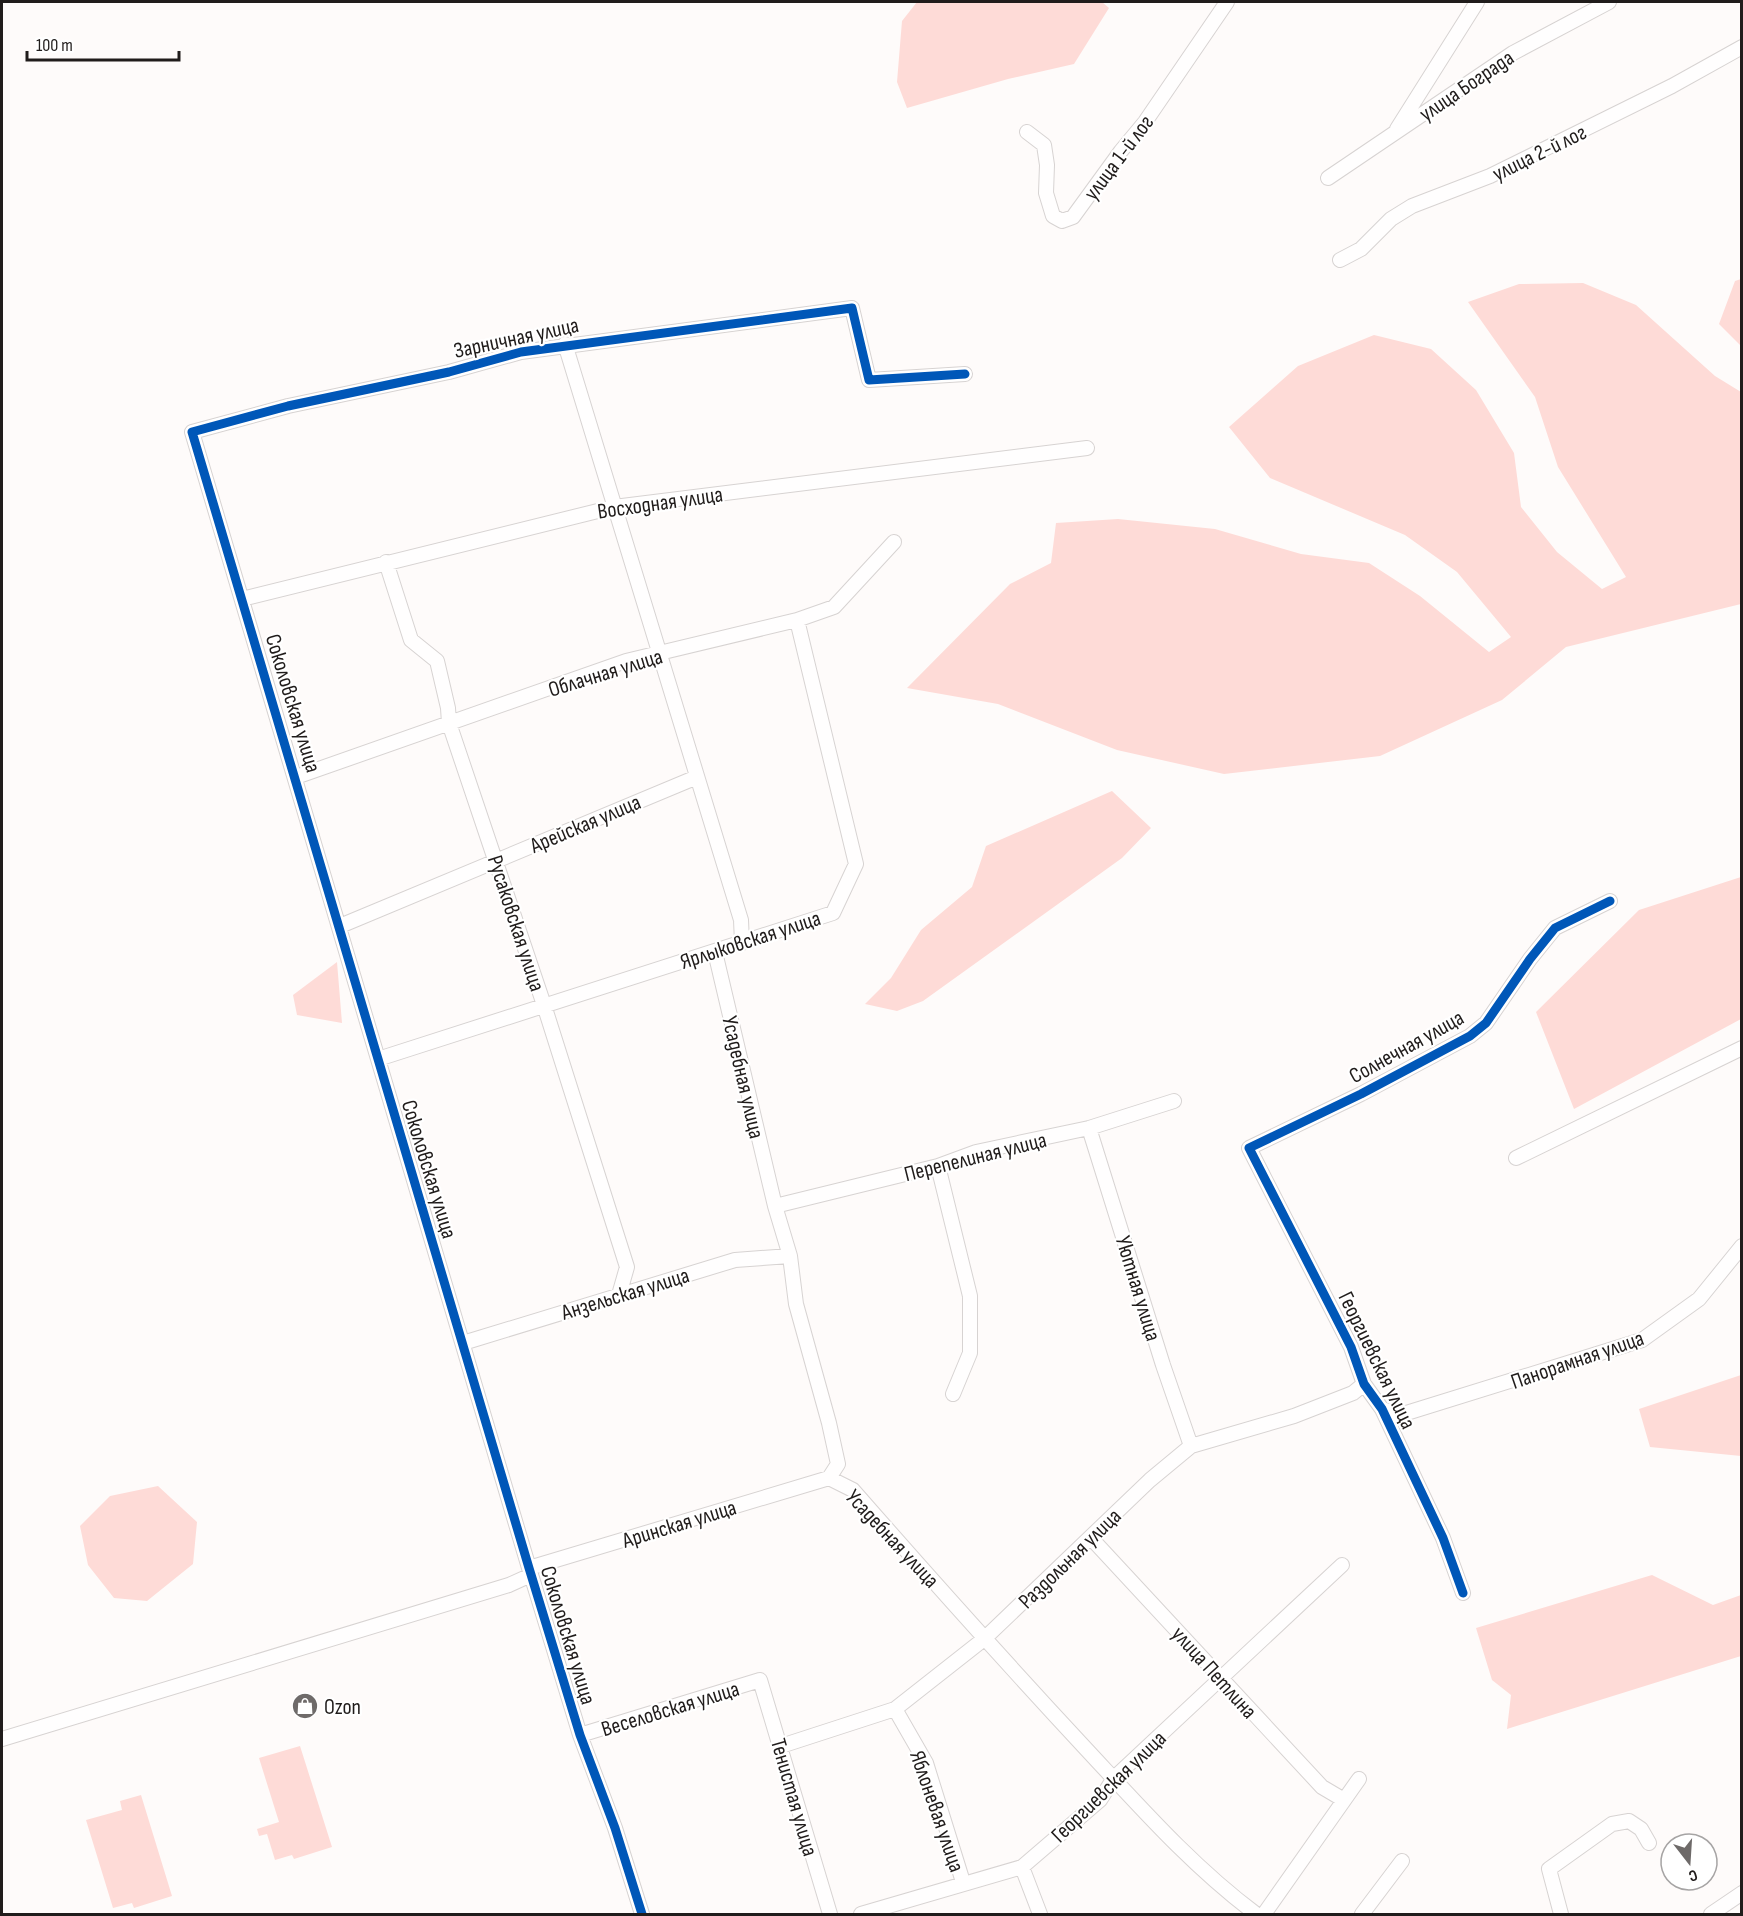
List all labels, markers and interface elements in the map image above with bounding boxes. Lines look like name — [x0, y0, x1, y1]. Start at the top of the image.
scale bar — [27, 24, 178, 62]
text: 100 m — [36, 35, 73, 56]
street label: улица Бограда — [1414, 45, 1519, 128]
street label: улица 1-й лог — [1078, 110, 1160, 206]
street label: улица 2-й лог — [1488, 119, 1591, 188]
street label: Зарничная улица — [451, 312, 581, 365]
street label: Восходная улица — [596, 481, 725, 526]
street label: Соколовская улица — [259, 631, 326, 776]
street label: Облачная улица — [545, 643, 666, 704]
street label: Арейская улица — [525, 789, 645, 860]
street label: Русаковская улица — [481, 852, 550, 995]
street label: Ярлыковская улица — [677, 905, 824, 976]
street label: Солнечная улица — [1345, 1005, 1469, 1090]
street label: Усадебная улица — [715, 1013, 770, 1141]
street label: Соколовская улица — [395, 1097, 462, 1242]
street label: Перепелиная улица — [901, 1127, 1049, 1188]
street label: Уютная улица — [1109, 1233, 1166, 1344]
street label: Анзельская улица — [557, 1262, 693, 1327]
street label: Георгиевская улица — [1332, 1288, 1422, 1434]
street label: Панорамная улица — [1507, 1325, 1648, 1396]
street label: Усадебная улица — [839, 1484, 944, 1594]
street label: Аринская улица — [618, 1494, 740, 1555]
street label: Раздольная улица — [1013, 1503, 1127, 1615]
street label: Соколовская улица — [534, 1563, 601, 1708]
street label: улица Петлина — [1165, 1621, 1262, 1725]
street label: Веселовская улица — [598, 1676, 743, 1743]
shop icon: Ozon — [290, 1691, 320, 1721]
place label: Ozon — [324, 1694, 361, 1721]
street label: Георгиевская улица — [1046, 1725, 1172, 1849]
street label: Тенистая улица — [764, 1736, 823, 1859]
street label: Яблоневая улица — [903, 1747, 970, 1876]
north arrow — [1659, 1832, 1719, 1892]
text: С — [1686, 1865, 1700, 1885]

